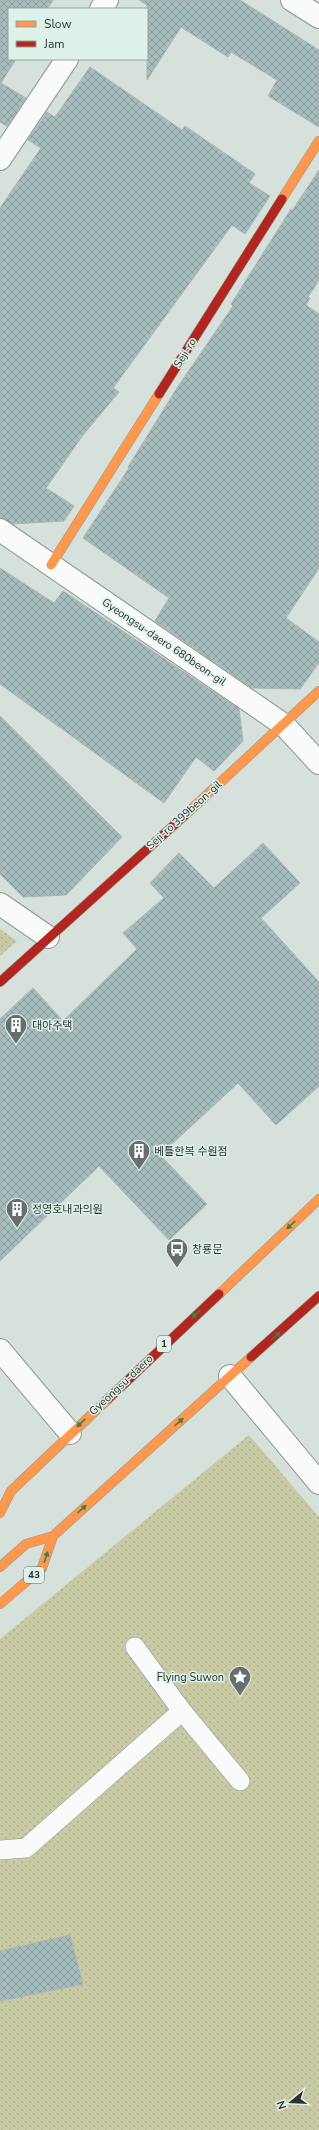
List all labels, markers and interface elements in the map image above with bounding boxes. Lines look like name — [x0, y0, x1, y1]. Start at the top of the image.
legend — [8, 8, 148, 60]
text: Slow — [44, 16, 72, 32]
text: Jam — [43, 36, 65, 52]
street label: Seji-ro — [170, 335, 200, 371]
street label: Gyeongsu-daero 680beon-gil — [99, 595, 230, 690]
street label: Seji-ro 399beon-gil — [143, 777, 226, 853]
building icon: 대아주택 — [3, 1012, 29, 1045]
place label: 대아주택 — [32, 1018, 72, 1033]
building icon: 베틀한복 수원점 — [126, 1138, 152, 1171]
place label: 베틀한복 수원점 — [154, 1144, 228, 1159]
building icon: 정영호내과의원 — [4, 1196, 30, 1229]
place label: 정영호내과의원 — [32, 1202, 103, 1217]
one-way arrow — [286, 1220, 295, 1229]
bus stop icon: 창룡문 — [164, 1236, 190, 1269]
place label: 창룡문 — [192, 1242, 222, 1257]
one-way arrow — [191, 1310, 201, 1319]
one-way arrow — [270, 1331, 281, 1340]
road number: 1 — [157, 1336, 171, 1352]
street label: Gyeongsu-daero — [86, 1351, 156, 1419]
one-way arrow — [76, 1418, 86, 1428]
one-way arrow — [173, 1418, 184, 1427]
one-way arrow — [77, 1505, 87, 1514]
one-way arrow — [43, 1550, 49, 1562]
road number: 43 — [24, 1567, 44, 1583]
place icon: Flying Suwon — [227, 1664, 253, 1697]
place label: Flying Suwon — [157, 1670, 224, 1685]
north arrow — [271, 2082, 311, 2122]
text: N — [274, 2099, 290, 2111]

